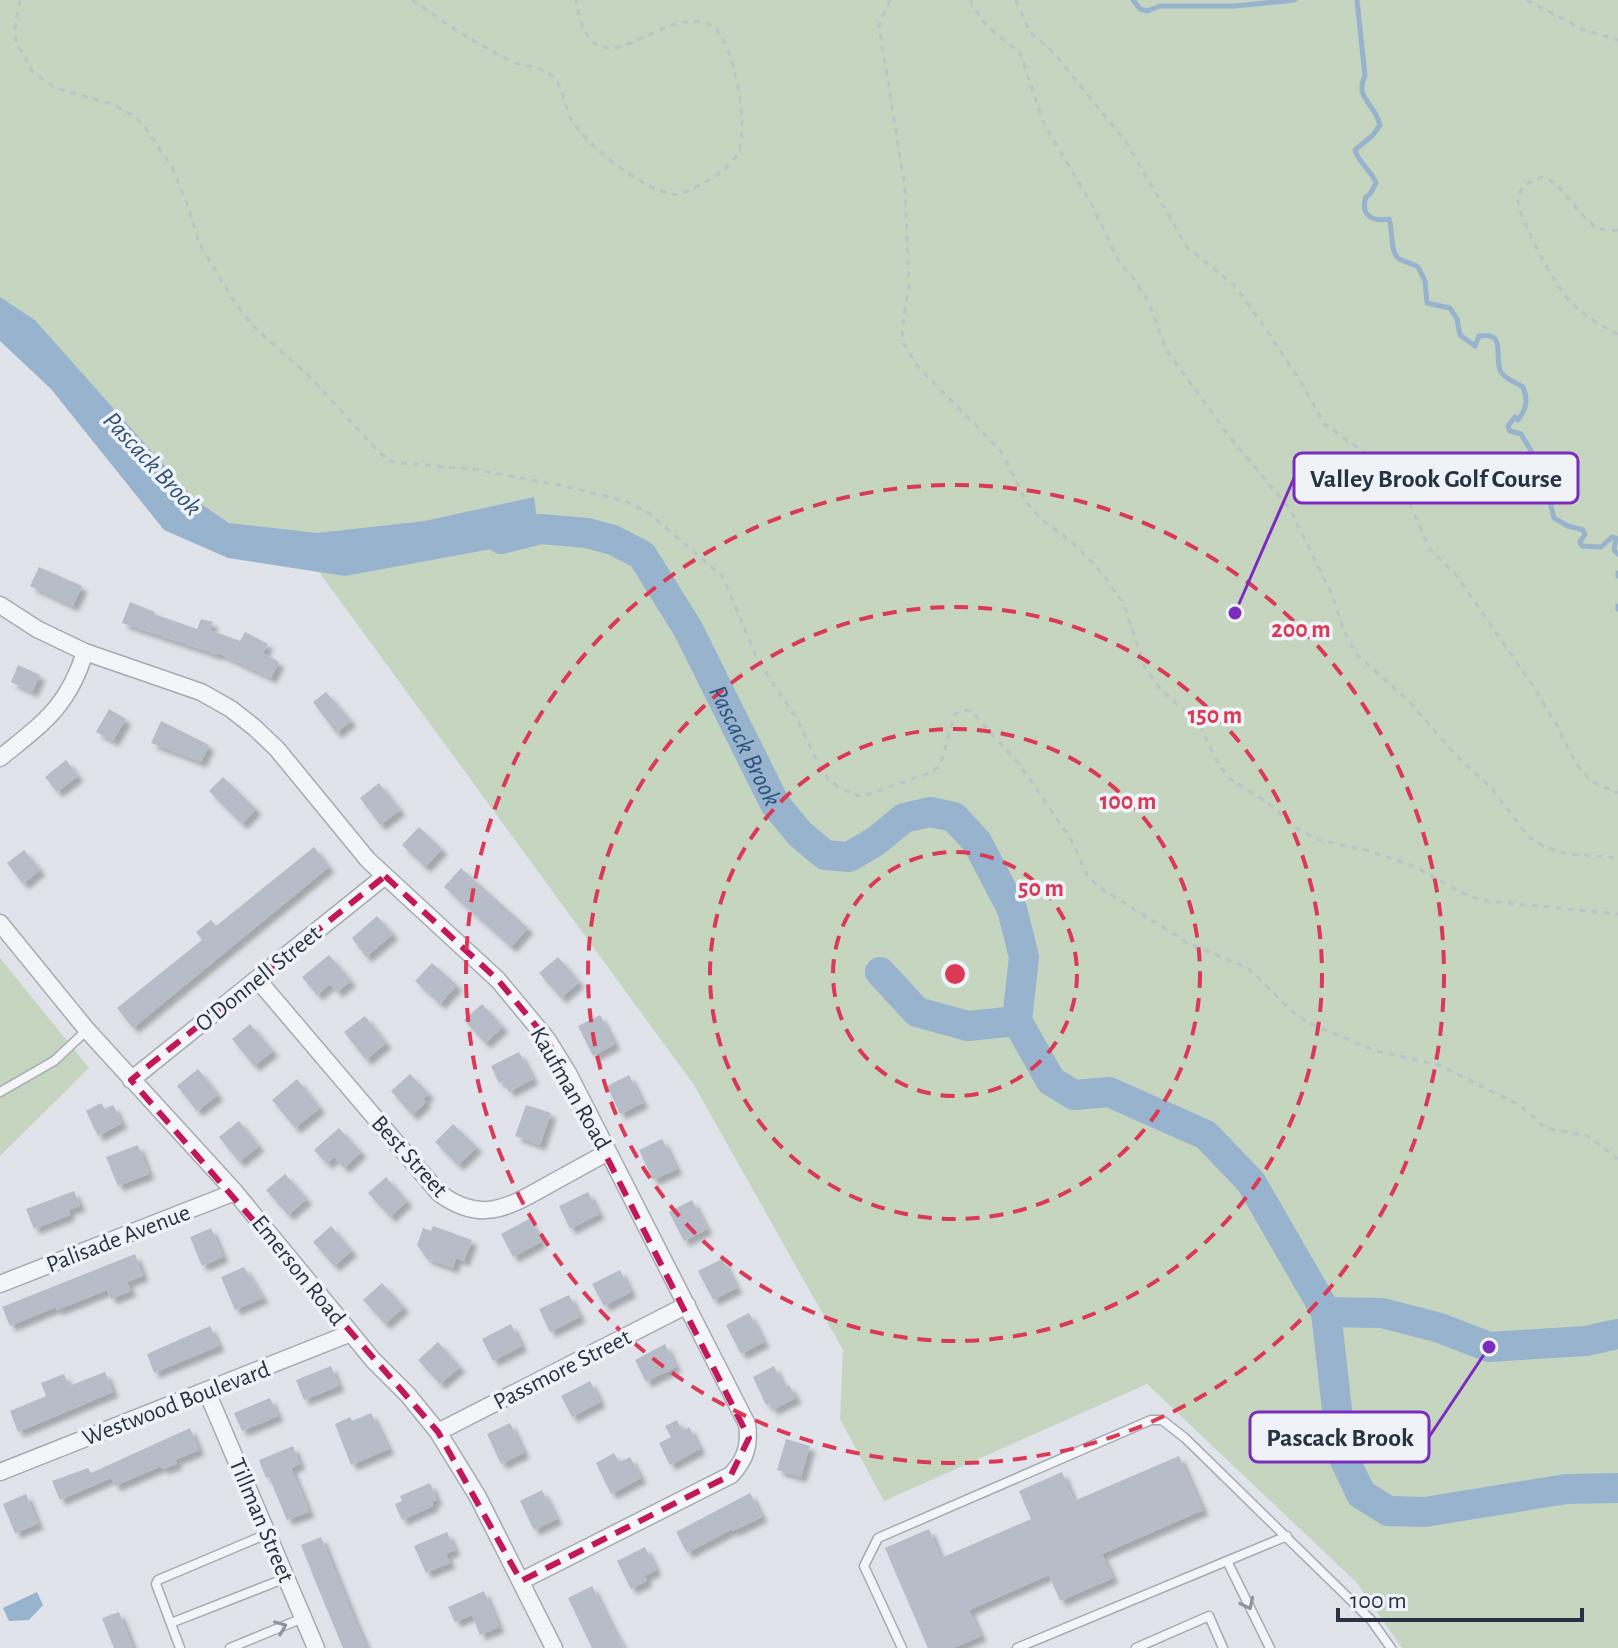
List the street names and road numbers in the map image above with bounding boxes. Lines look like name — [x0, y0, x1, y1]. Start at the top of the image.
street label: O'Donnell Street — [191, 921, 326, 1037]
street label: Kaufman Road — [525, 1023, 615, 1154]
street label: Best Street — [367, 1111, 452, 1202]
street label: Palisade Avenue — [43, 1200, 194, 1277]
street label: Emerson Road — [247, 1211, 350, 1330]
street label: Passmore Street — [490, 1325, 635, 1415]
street label: Westwood Boulevard — [80, 1357, 273, 1451]
street label: Tillman Street — [224, 1455, 298, 1586]

